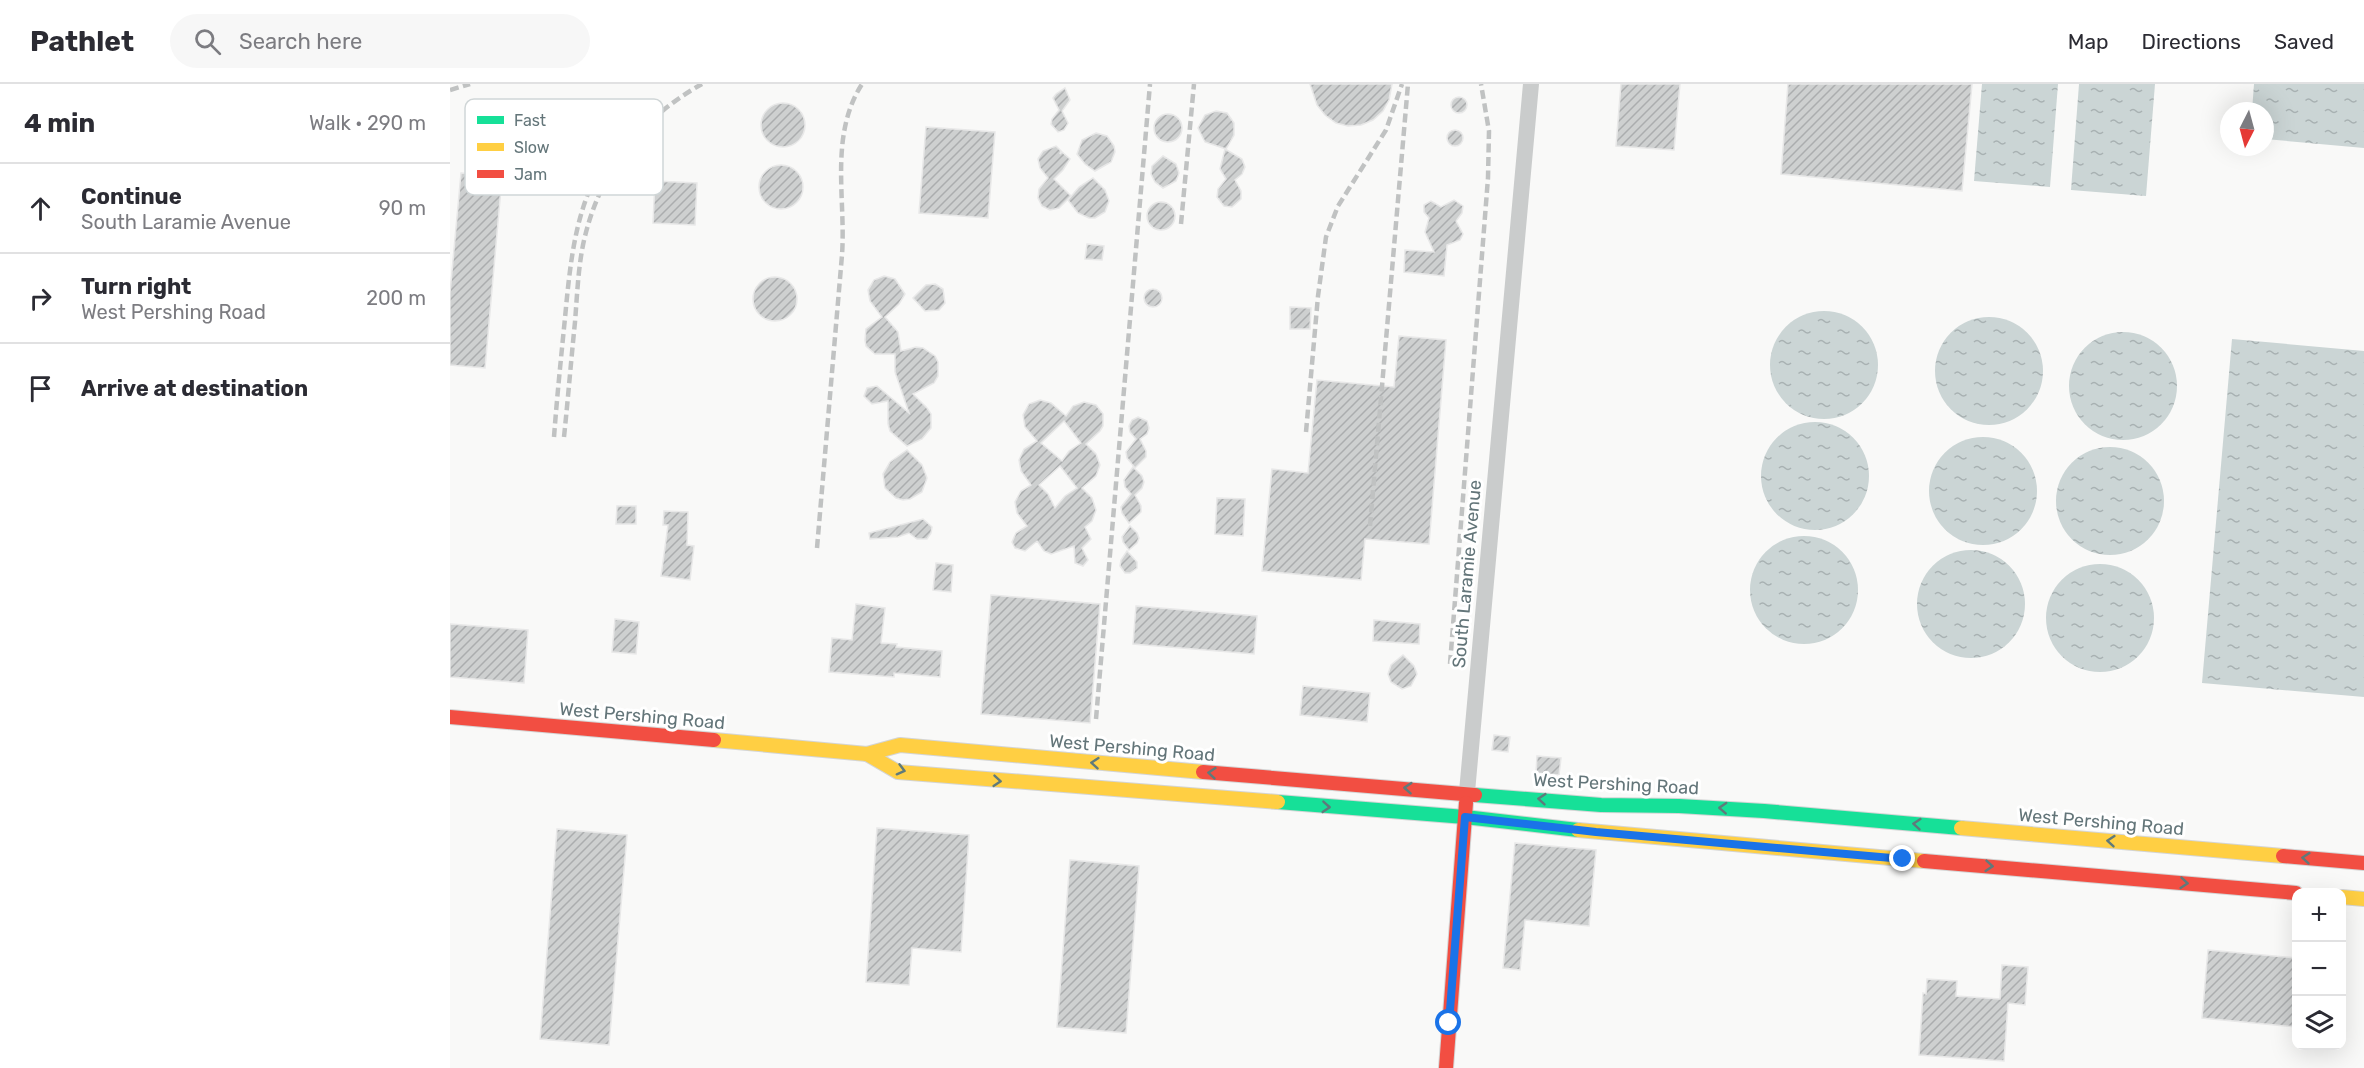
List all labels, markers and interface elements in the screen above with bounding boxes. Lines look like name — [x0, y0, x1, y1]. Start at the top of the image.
search box — [170, 14, 590, 68]
text: Pathlet — [30, 25, 134, 58]
icon: search — [191, 25, 224, 58]
text: Search here — [239, 28, 362, 55]
text: Map — [2068, 29, 2109, 54]
text: Directions — [2142, 29, 2241, 54]
text: Saved — [2274, 29, 2334, 54]
legend — [465, 99, 663, 195]
north arrow — [2220, 102, 2274, 156]
text: 4 min — [24, 108, 95, 139]
text: Walk · 290 m — [309, 111, 426, 135]
text: Fast — [514, 111, 546, 130]
text: Slow — [514, 138, 550, 157]
text: Jam — [514, 165, 547, 184]
text: Continue — [81, 183, 182, 210]
icon: ahead — [24, 192, 57, 225]
text: 90 m — [379, 196, 426, 220]
text: South Laramie Avenue — [81, 210, 291, 234]
text: Turn right — [81, 273, 191, 300]
icon: right — [24, 282, 57, 315]
text: 200 m — [366, 286, 426, 310]
text: West Pershing Road — [81, 300, 266, 324]
icon: arrive — [24, 372, 57, 405]
text: Arrive at destination — [81, 375, 308, 402]
street label: South Laramie Avenue — [1448, 479, 1486, 669]
street label: West Pershing Road — [558, 698, 726, 734]
street label: West Pershing Road — [1048, 730, 1216, 766]
one-way arrow — [1090, 757, 1099, 770]
one-way arrow — [896, 763, 906, 776]
one-way arrow — [1208, 767, 1217, 780]
street label: West Pershing Road — [1532, 769, 1700, 799]
one-way arrow — [993, 774, 1002, 787]
one-way arrow — [1404, 782, 1413, 795]
one-way arrow — [1538, 793, 1547, 806]
one-way arrow — [1322, 800, 1331, 813]
one-way arrow — [1718, 802, 1727, 815]
street label: West Pershing Road — [2017, 804, 2185, 840]
one-way arrow — [1913, 818, 1922, 831]
one-way arrow — [2107, 835, 2116, 848]
route end — [1889, 845, 1915, 871]
one-way arrow — [2301, 852, 2310, 865]
one-way arrow — [1985, 859, 1994, 872]
one-way arrow — [2179, 876, 2188, 889]
map controls — [2292, 888, 2346, 1050]
button: + — [2292, 888, 2346, 942]
button: − — [2292, 942, 2346, 996]
button: layers — [2292, 996, 2346, 1050]
route start — [1435, 1009, 1461, 1035]

